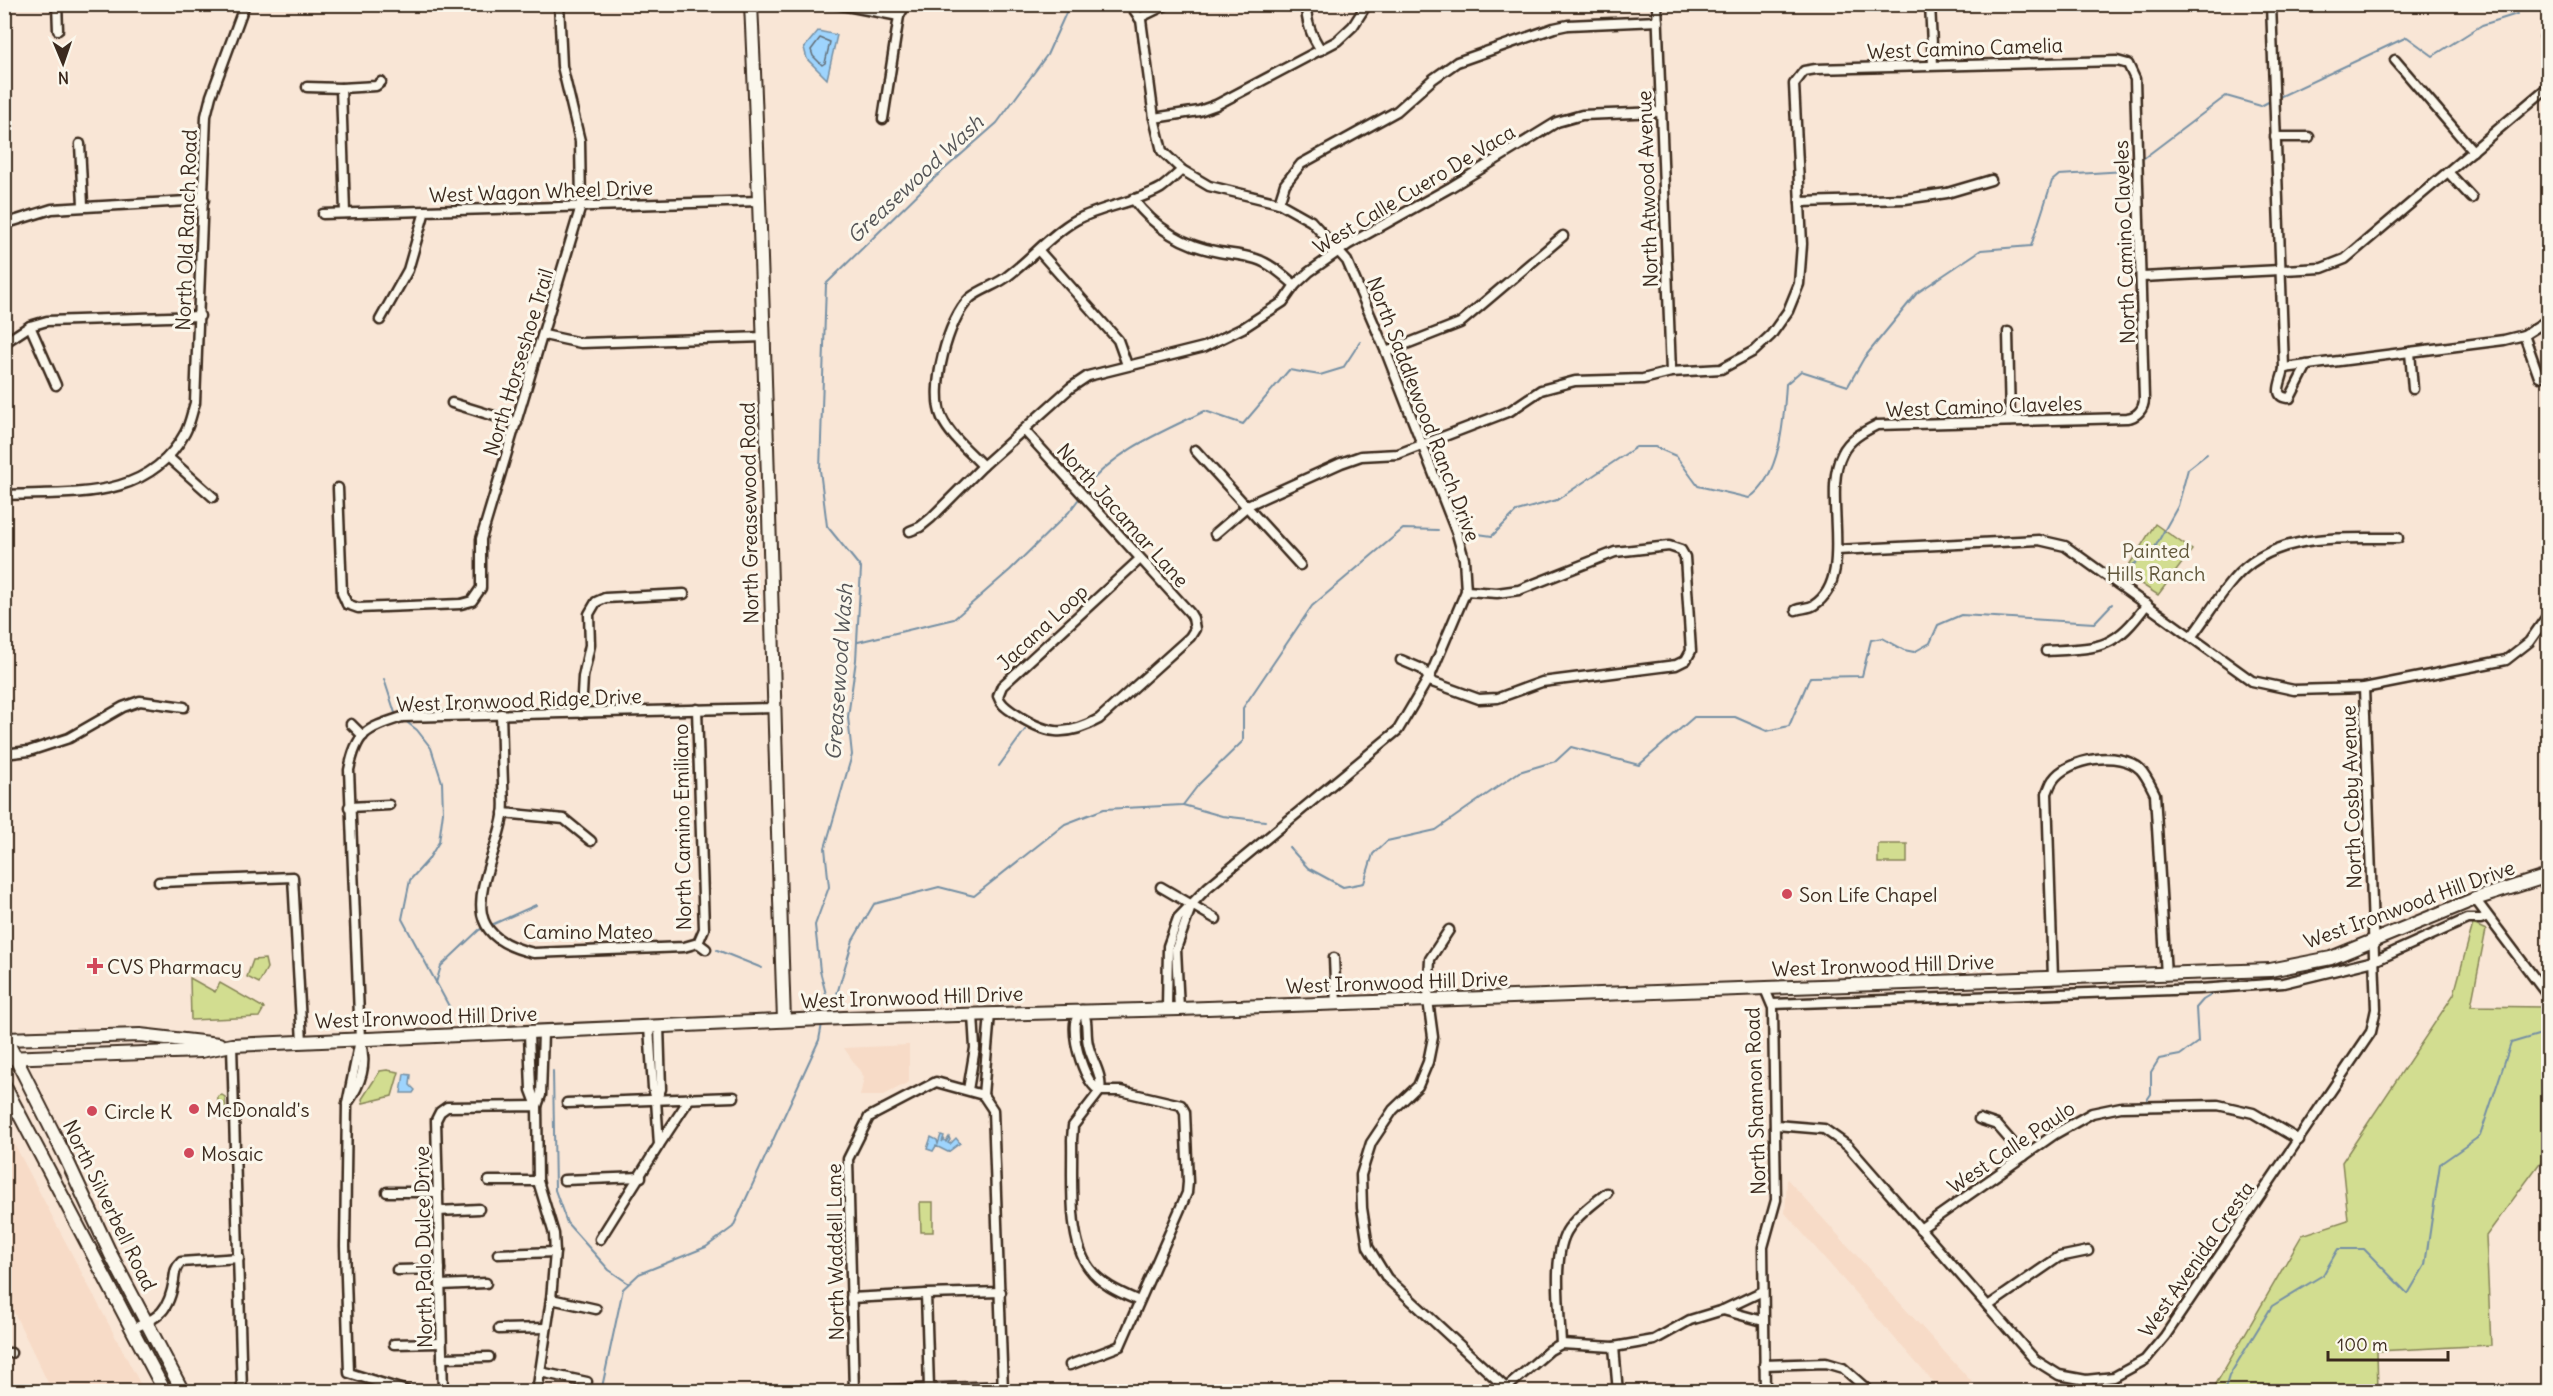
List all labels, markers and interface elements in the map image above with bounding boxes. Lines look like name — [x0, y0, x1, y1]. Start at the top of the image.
street label: West Camino Camelia — [1867, 32, 2063, 64]
north arrow — [33, 33, 93, 93]
text: N — [58, 68, 69, 88]
street label: North Atwood Avenue — [1631, 90, 1663, 288]
water label: Greasewood Wash — [841, 108, 989, 249]
street label: West Calle Cuero De Vaca — [1309, 119, 1519, 259]
street label: North Old Ranch Road — [170, 129, 202, 331]
street label: North Camino Claveles — [2108, 140, 2140, 344]
street label: West Wagon Wheel Drive — [429, 175, 653, 207]
street label: North Horseshoe Trail — [478, 265, 558, 459]
street label: North Saddlewood Ranch Drive — [1362, 273, 1486, 545]
street label: West Camino Claveles — [1885, 390, 2083, 422]
street label: North Greasewood Road — [735, 402, 763, 624]
street label: North Jacamar Lane — [1052, 438, 1194, 592]
park label: Painted Hills Ranch — [2107, 538, 2206, 586]
street label: Jacana Loop — [991, 579, 1093, 675]
water label: Greasewood Wash — [819, 582, 859, 761]
street label: West Ironwood Ridge Drive — [396, 683, 642, 717]
street label: North Cosby Avenue — [2335, 705, 2367, 889]
street label: North Camino Emiliano — [668, 723, 696, 931]
street label: West Ironwood Hill Drive — [2300, 854, 2518, 954]
place label: Son Life Chapel — [1799, 882, 1937, 907]
marker: Son Life Chapel — [1780, 887, 1794, 901]
street label: Camino Mateo — [523, 919, 653, 944]
street label: West Ironwood Hill Drive — [1771, 949, 1995, 981]
place label: CVS Pharmacy — [107, 954, 242, 979]
marker: CVS Pharmacy — [88, 959, 102, 973]
street label: West Ironwood Hill Drive — [1285, 966, 1509, 998]
street label: West Ironwood Hill Drive — [800, 981, 1024, 1013]
street label: West Ironwood Hill Drive — [314, 1001, 538, 1033]
street label: North Shannon Road — [1739, 1006, 1771, 1195]
street label: West Calle Paulo — [1943, 1095, 2079, 1199]
place label: McDonald's — [206, 1097, 310, 1122]
place label: Circle K — [104, 1099, 173, 1124]
marker: McDonald's — [187, 1102, 201, 1116]
marker: Circle K — [85, 1104, 99, 1118]
street label: North Silverbell Road — [58, 1115, 162, 1295]
place label: Mosaic — [201, 1141, 263, 1166]
marker: Mosaic — [182, 1146, 196, 1160]
street label: North Palo Dulce Drive — [409, 1146, 437, 1348]
street label: North Waddell Lane — [821, 1163, 849, 1341]
street label: West Avenida Cresta — [2133, 1176, 2259, 1342]
scale bar — [2328, 1324, 2448, 1362]
text: 100 m — [2337, 1333, 2388, 1356]

